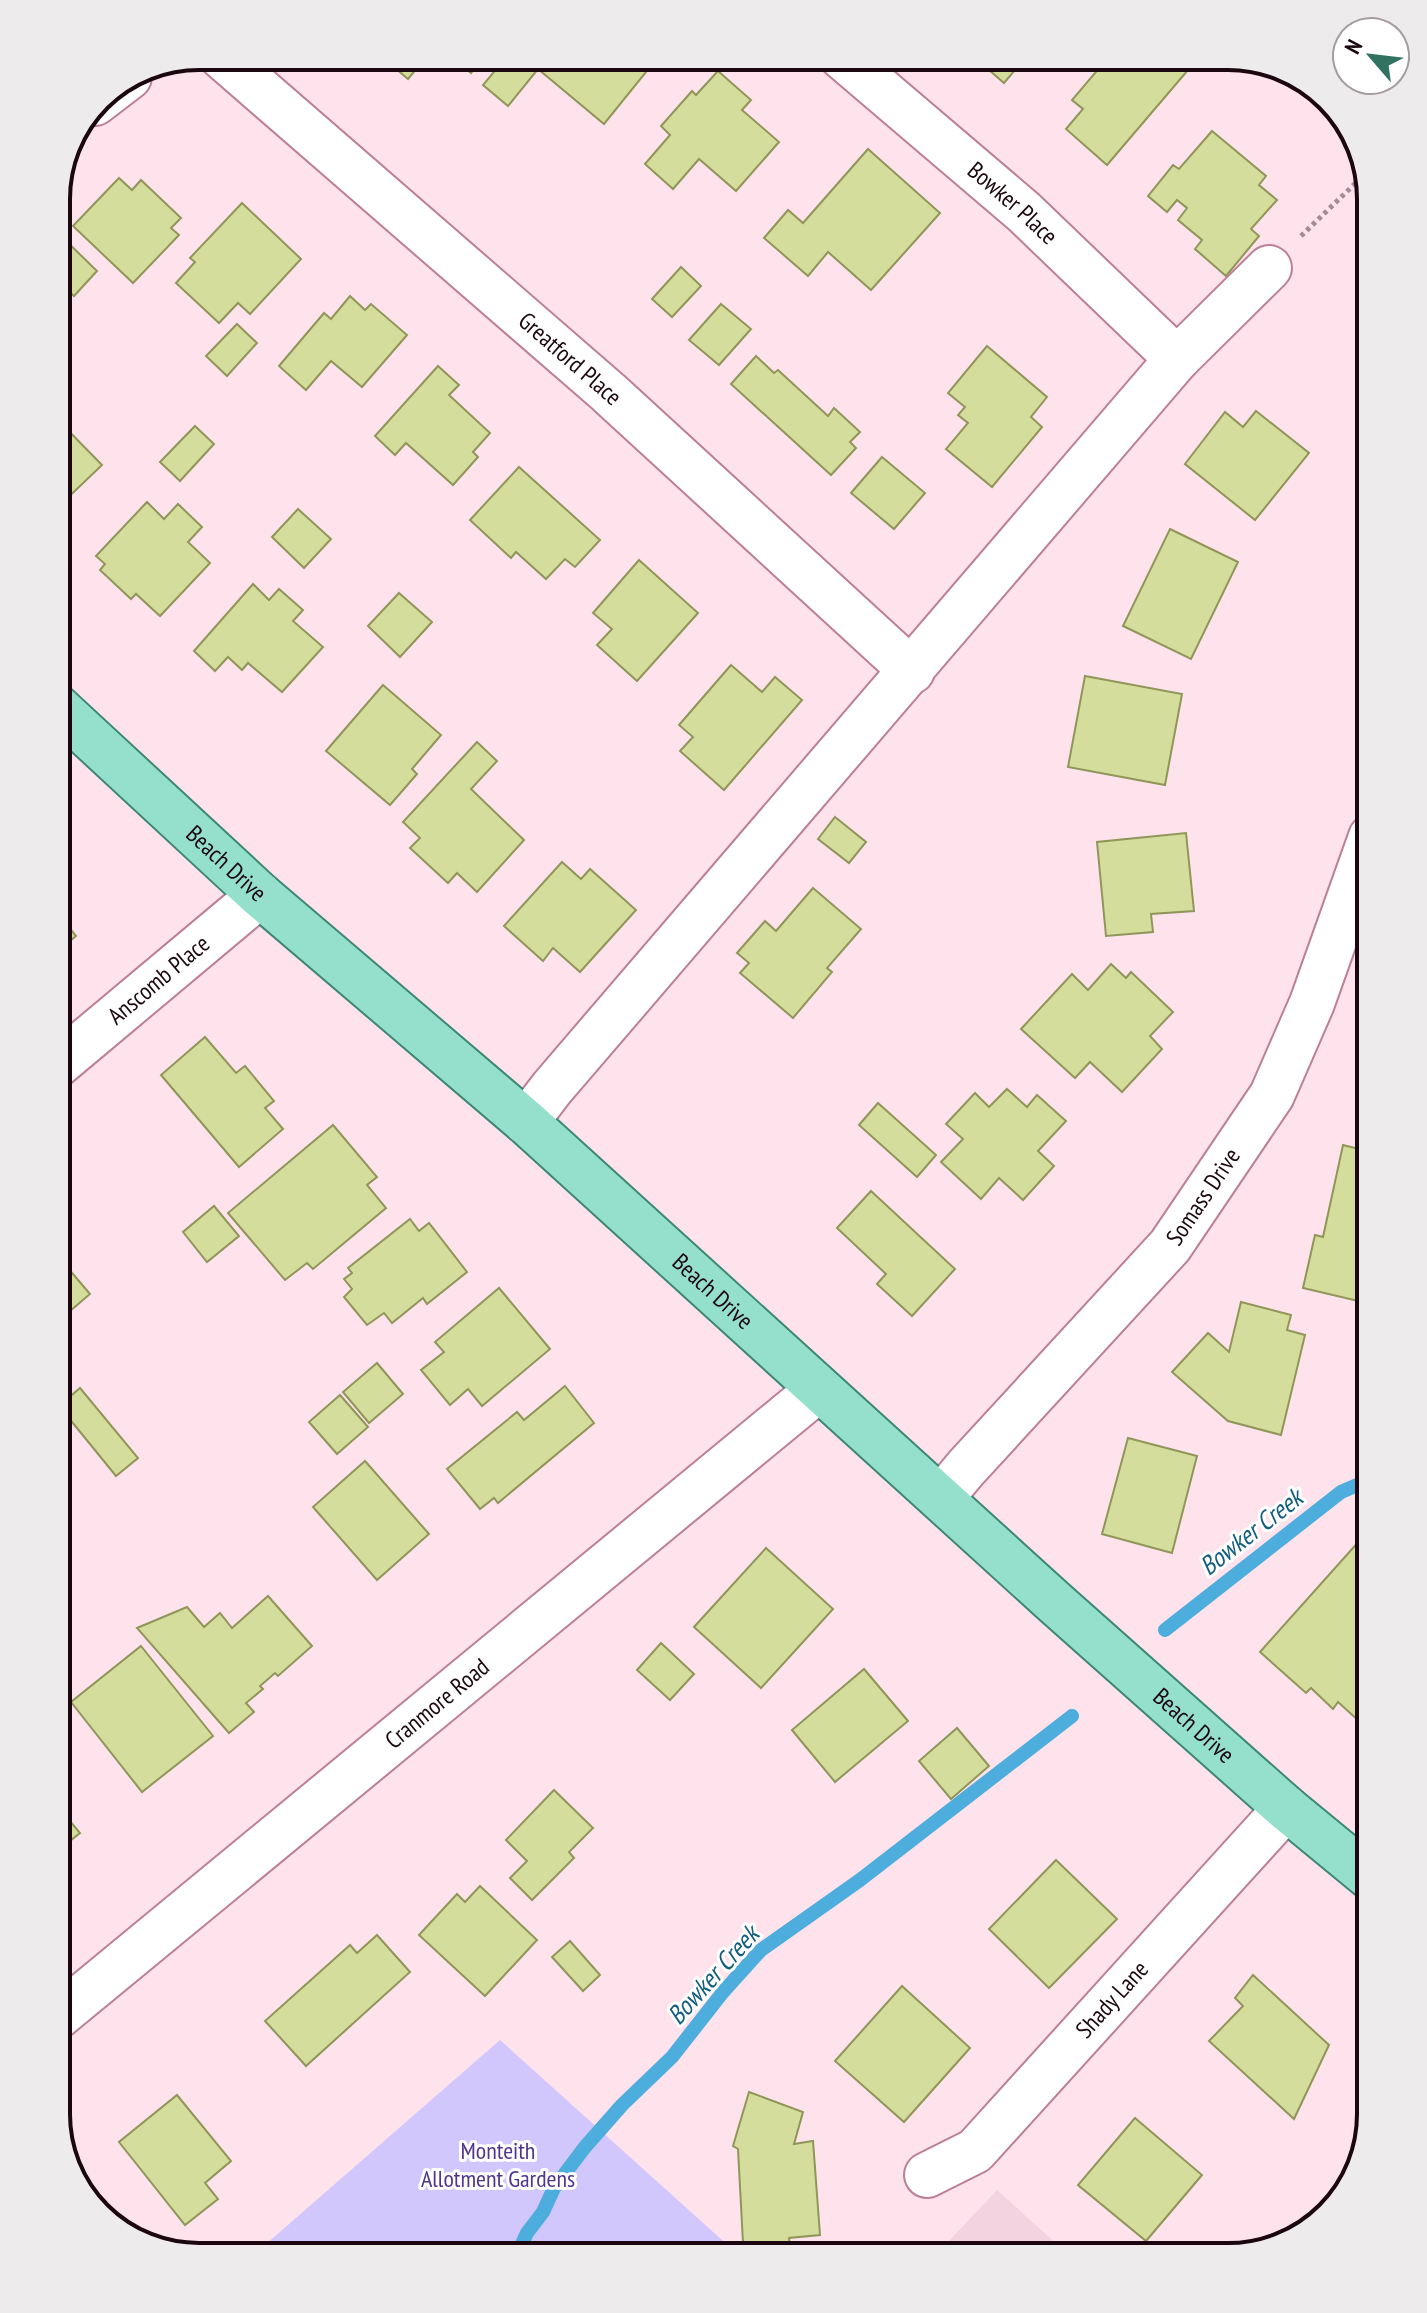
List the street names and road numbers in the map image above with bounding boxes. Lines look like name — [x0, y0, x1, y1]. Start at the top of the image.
street label: Bowker Place — [961, 155, 1064, 251]
street label: Greatford Place — [512, 305, 628, 412]
street label: Beach Drive — [180, 818, 273, 908]
street label: Anscomb Place — [101, 928, 216, 1031]
street label: Somass Drive — [1159, 1142, 1247, 1251]
street label: Beach Drive — [666, 1247, 760, 1336]
street label: Cranmore Road — [378, 1651, 495, 1755]
street label: Beach Drive — [1147, 1681, 1241, 1770]
street label: Shady Lane — [1069, 1954, 1155, 2045]

